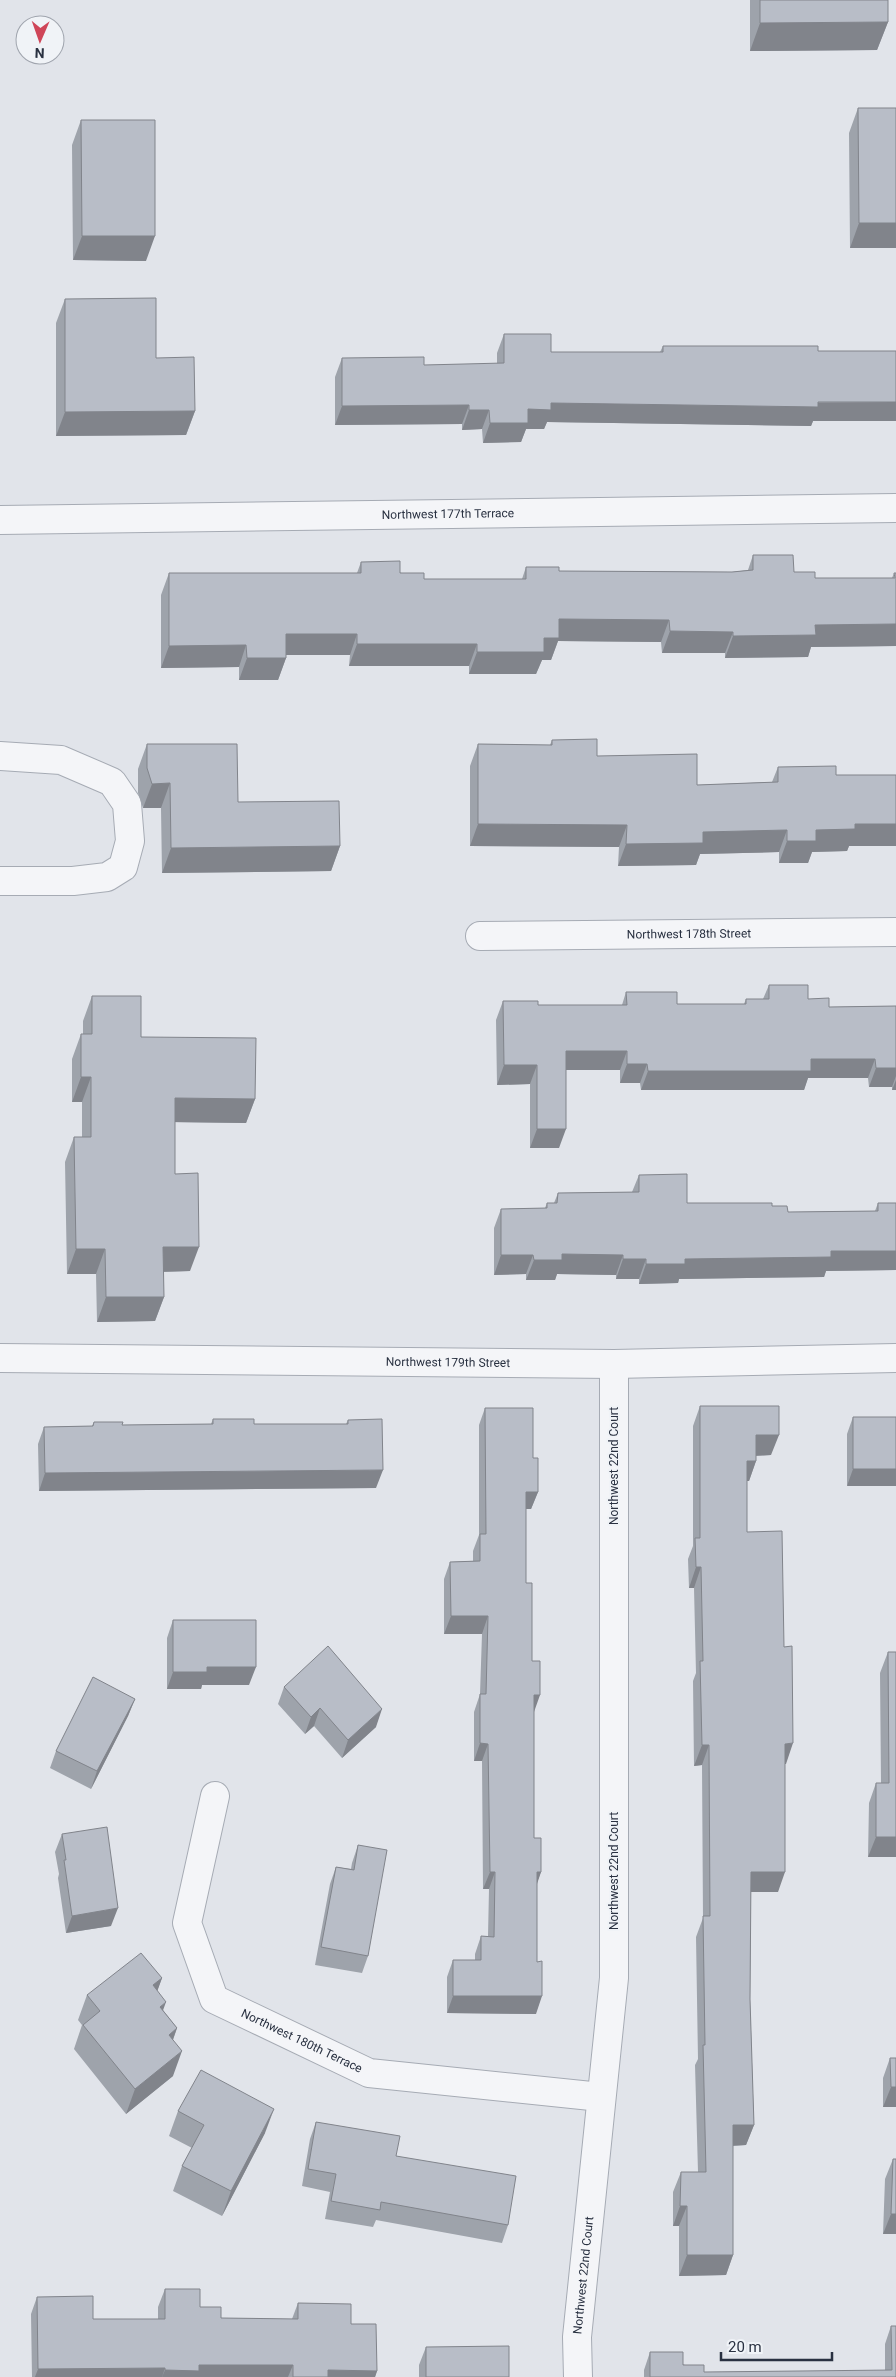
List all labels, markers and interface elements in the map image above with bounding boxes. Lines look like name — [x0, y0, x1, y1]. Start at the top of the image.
north arrow — [15, 15, 65, 65]
text: N — [34, 45, 45, 61]
street label: Northwest 177th Terrace — [382, 506, 514, 522]
street label: Northwest 178th Street — [627, 926, 751, 942]
street label: Northwest 179th Street — [386, 1355, 510, 1370]
street label: Northwest 22nd Court — [607, 1407, 621, 1525]
street label: Northwest 22nd Court — [607, 1812, 621, 1930]
street label: Northwest 180th Terrace — [239, 2006, 365, 2076]
street label: Northwest 22nd Court — [570, 2216, 596, 2335]
scale bar — [721, 2330, 832, 2362]
text: 20 m — [728, 2338, 762, 2356]

